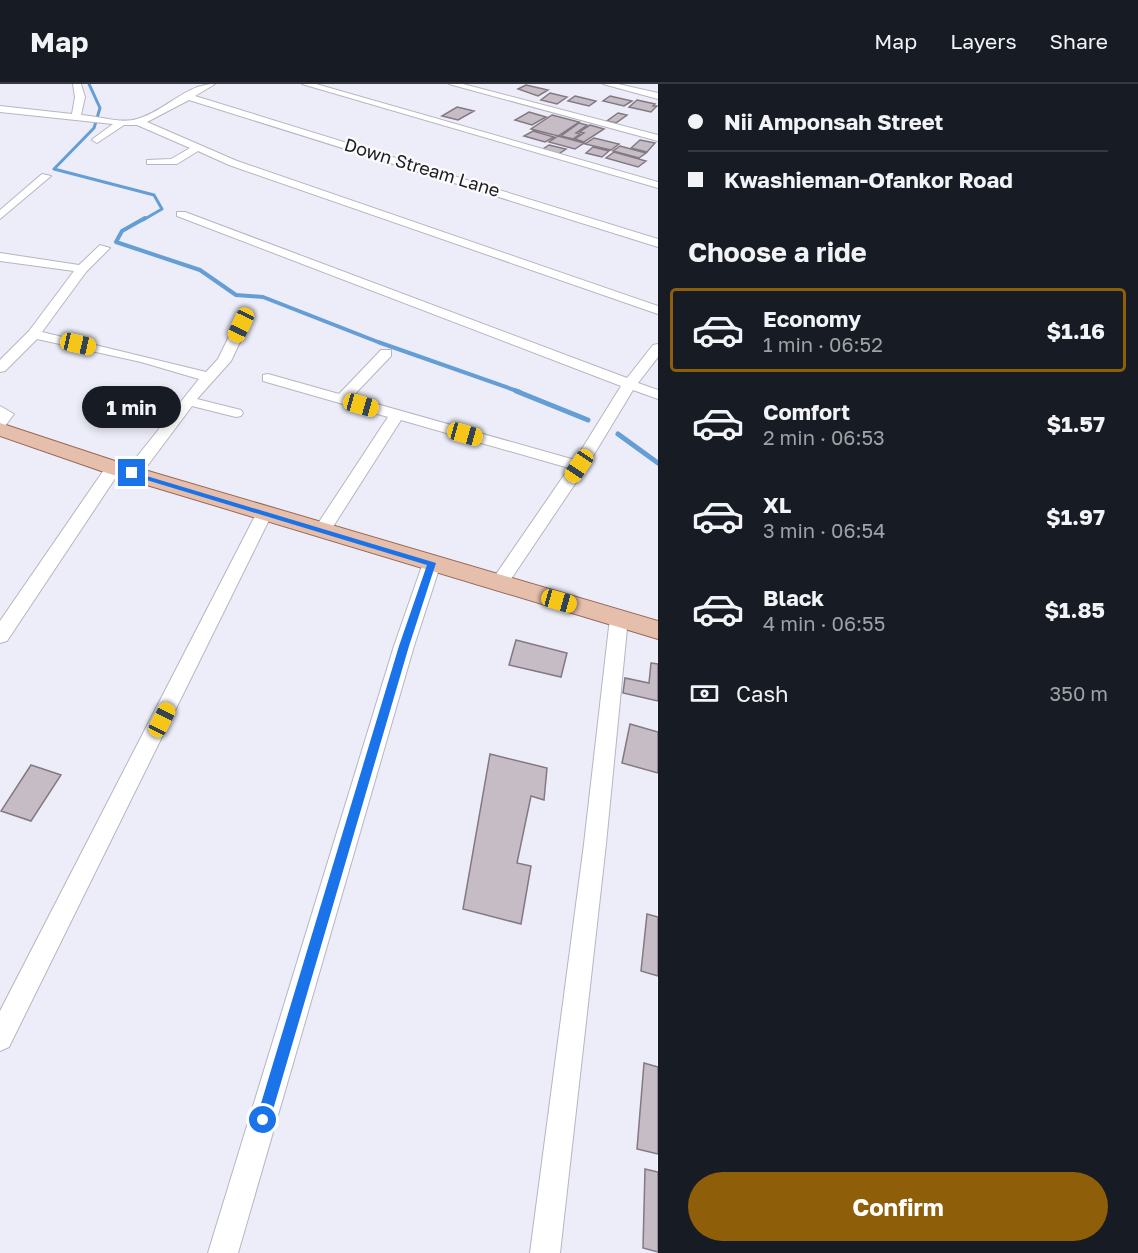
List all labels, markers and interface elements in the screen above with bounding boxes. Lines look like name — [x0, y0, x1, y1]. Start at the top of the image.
text: Map — [30, 25, 88, 58]
text: Map — [874, 28, 917, 54]
text: Layers — [950, 28, 1017, 54]
text: Share — [1050, 28, 1108, 54]
text: Nii Amponsah Street — [724, 108, 943, 135]
street label: Down Stream Lane — [342, 133, 503, 201]
text: Kwashieman-Ofankor Road — [724, 166, 1013, 193]
text: Choose a ride — [688, 236, 867, 268]
icon: car — [691, 303, 745, 357]
car — [225, 305, 257, 345]
text: Economy — [763, 305, 861, 332]
text: $1.16 — [1047, 317, 1105, 344]
car — [58, 331, 98, 357]
text: 1 min · 06:52 — [763, 332, 883, 356]
callout: 1 min — [82, 386, 182, 428]
car — [341, 391, 381, 419]
text: 1 min — [106, 395, 157, 419]
icon: car — [691, 396, 745, 450]
text: Comfort — [763, 398, 850, 425]
text: $1.57 — [1046, 410, 1105, 437]
car — [445, 420, 485, 448]
text: 2 min · 06:53 — [763, 425, 885, 449]
car — [561, 446, 597, 486]
route end — [118, 459, 145, 486]
icon: car — [691, 489, 745, 543]
text: XL — [763, 491, 791, 518]
text: $1.97 — [1046, 503, 1105, 530]
text: 3 min · 06:54 — [763, 518, 885, 542]
icon: car — [691, 582, 745, 636]
text: Black — [763, 584, 824, 611]
car — [539, 587, 579, 615]
text: $1.85 — [1044, 596, 1105, 623]
text: 4 min · 06:55 — [763, 611, 885, 635]
icon: cash — [688, 677, 721, 710]
text: Cash — [736, 680, 789, 707]
text: 350 m — [1050, 681, 1108, 705]
car — [146, 700, 178, 740]
route start — [249, 1106, 276, 1133]
button: Confirm — [688, 1172, 1108, 1241]

